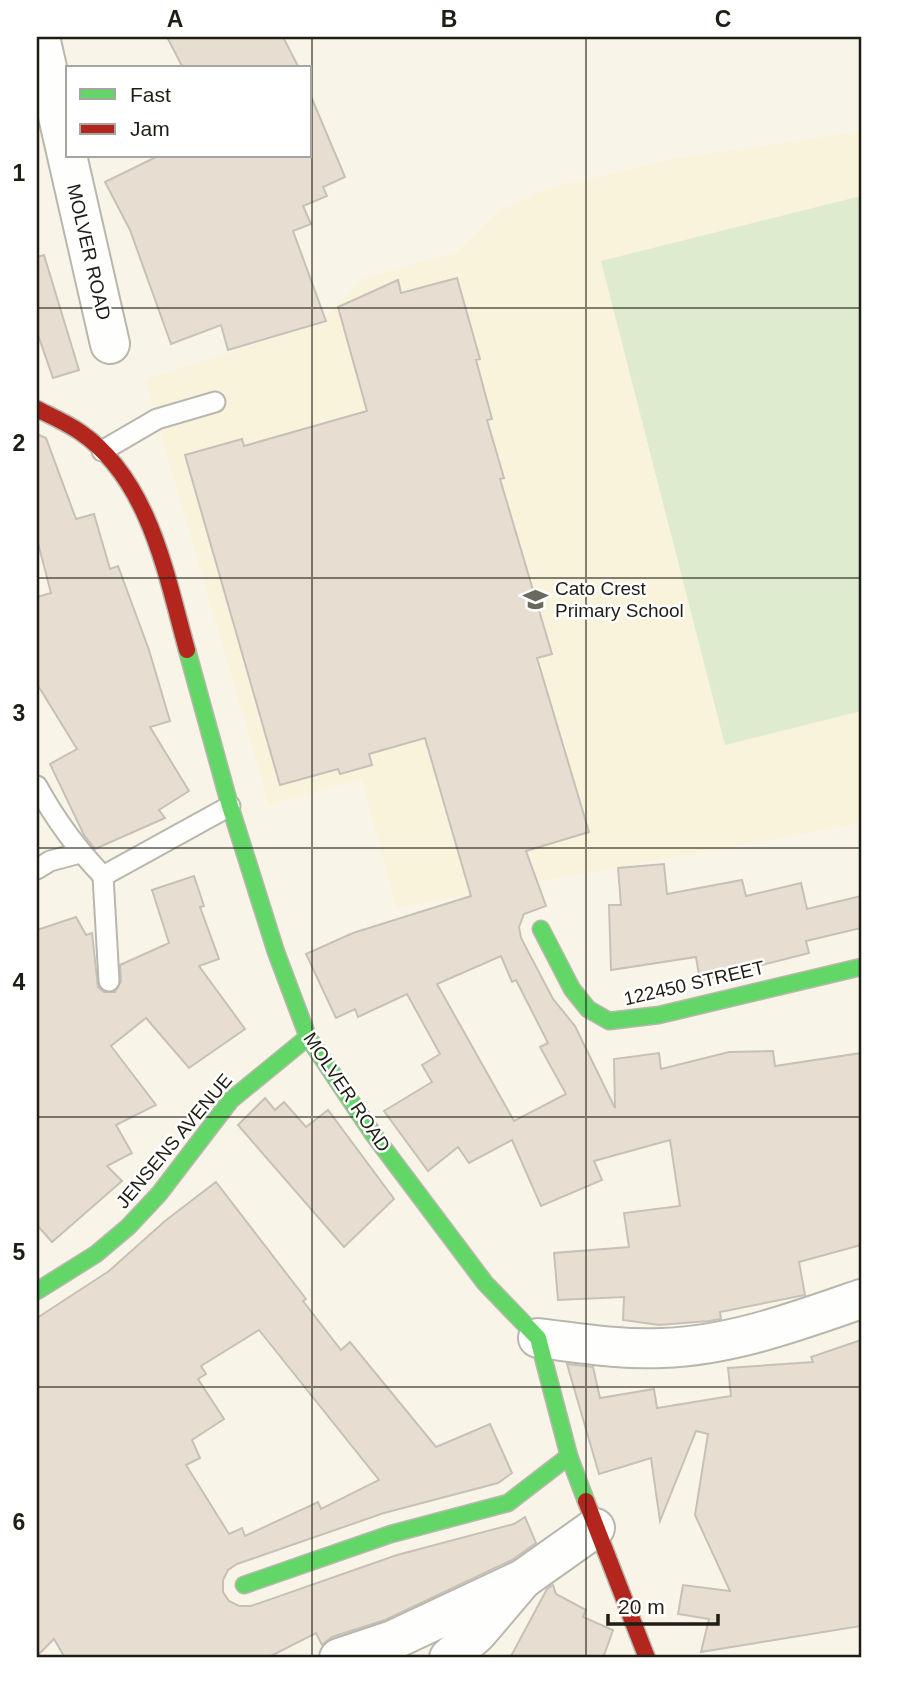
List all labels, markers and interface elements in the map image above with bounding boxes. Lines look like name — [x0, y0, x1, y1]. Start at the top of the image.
text: A — [167, 6, 183, 32]
text: B — [441, 6, 457, 32]
text: C — [715, 6, 731, 32]
legend — [66, 66, 312, 158]
text: Fast — [130, 83, 171, 106]
text: Jam — [130, 117, 170, 140]
text: 1 — [13, 160, 26, 186]
street label: MOLVER ROAD — [63, 182, 115, 322]
text: 2 — [13, 430, 25, 456]
place label: Cato Crest Primary School — [555, 578, 684, 621]
school or university icon: Cato Crest Primary School — [521, 585, 549, 613]
text: 3 — [13, 700, 25, 726]
street label: 122450 STREET — [622, 957, 767, 1009]
text: 4 — [13, 969, 26, 995]
street label: MOLVER ROAD — [299, 1029, 395, 1155]
street label: JENSENS AVENUE — [112, 1070, 236, 1212]
text: 5 — [13, 1239, 26, 1265]
text: 6 — [13, 1509, 25, 1535]
scale bar — [608, 1583, 718, 1627]
text: 20 m — [618, 1595, 665, 1618]

